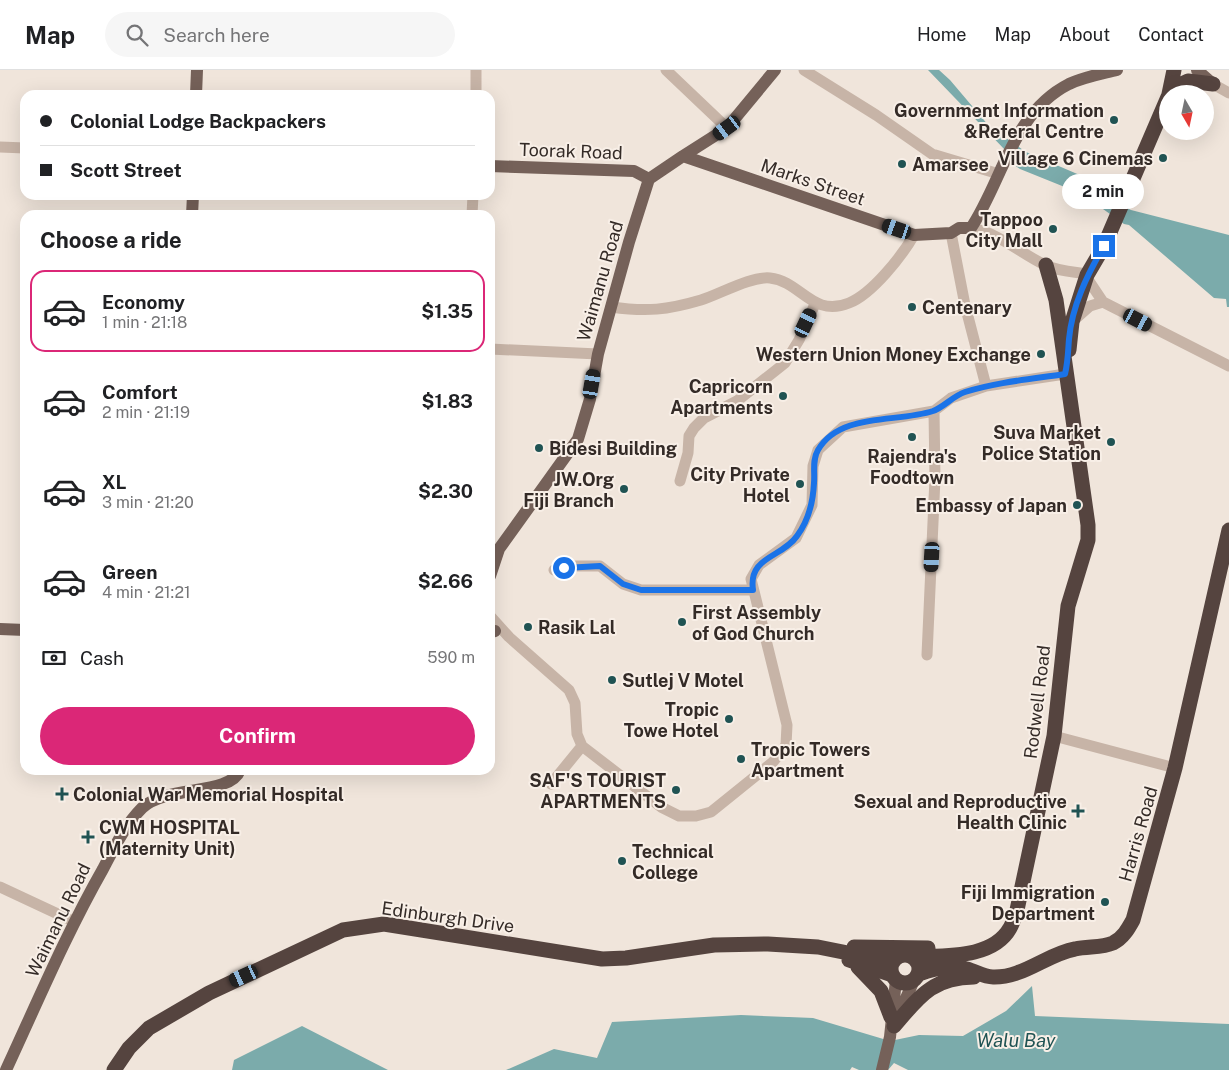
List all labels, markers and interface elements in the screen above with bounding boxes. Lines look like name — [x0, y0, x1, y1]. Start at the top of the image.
search box — [105, 12, 455, 57]
text: Map — [25, 21, 75, 49]
icon: search — [123, 21, 151, 49]
text: Search here — [163, 24, 270, 46]
text: Home — [917, 24, 967, 45]
text: Map — [995, 24, 1031, 45]
text: About — [1059, 24, 1110, 45]
text: Contact — [1138, 24, 1204, 45]
north arrow — [1159, 85, 1214, 140]
map controls — [1159, 85, 1214, 140]
place label: Government Information &Referal Centre — [894, 100, 1104, 142]
text: Colonial Lodge Backpackers — [70, 110, 326, 132]
car — [710, 113, 743, 143]
marker: Government Information &Referal Centre — [1108, 114, 1120, 126]
street label: Toorak Road — [519, 139, 623, 163]
place label: Village 6 Cinemas — [998, 148, 1153, 169]
marker: Village 6 Cinemas — [1157, 152, 1169, 164]
street label: Marks Street — [758, 154, 868, 210]
place label: Amarsee — [912, 154, 989, 175]
marker: Amarsee — [896, 158, 908, 170]
text: Scott Street — [70, 159, 182, 181]
callout: 2 min — [1063, 174, 1145, 208]
text: 2 min — [1082, 182, 1124, 201]
place label: Tappoo City Mall — [965, 209, 1043, 251]
car — [880, 217, 913, 241]
street label: Waimanu Road — [573, 218, 627, 344]
marker: Tappoo City Mall — [1047, 223, 1059, 235]
text: Choose a ride — [40, 227, 182, 253]
route end — [1093, 235, 1115, 257]
icon: car — [42, 289, 87, 334]
text: Economy — [102, 291, 185, 313]
place label: Centenary — [922, 297, 1012, 318]
text: $1.35 — [421, 300, 473, 322]
marker: Centenary — [906, 301, 918, 313]
car — [792, 306, 819, 340]
car — [1121, 307, 1154, 333]
text: 1 min · 21:18 — [102, 313, 187, 332]
place label: Western Union Money Exchange — [756, 344, 1031, 365]
marker: Western Union Money Exchange — [1035, 348, 1047, 360]
car — [582, 368, 601, 400]
place label: Capricorn Apartments — [670, 376, 773, 418]
icon: car — [42, 379, 87, 424]
text: Comfort — [102, 381, 178, 403]
text: $1.83 — [421, 390, 473, 412]
marker: Capricorn Apartments — [777, 390, 789, 402]
text: 2 min · 21:19 — [102, 403, 190, 422]
place label: Suva Market Police Station — [982, 422, 1101, 464]
marker: Rajendra's Foodtown — [906, 431, 918, 443]
marker: Suva Market Police Station — [1105, 436, 1117, 448]
place label: Bidesi Building — [549, 438, 677, 459]
marker: Bidesi Building — [533, 442, 545, 454]
place label: Rajendra's Foodtown — [867, 446, 957, 488]
place label: City Private Hotel — [690, 464, 790, 506]
icon: car — [42, 469, 87, 514]
place label: JW.Org Fiji Branch — [523, 469, 614, 511]
text: XL — [102, 471, 127, 493]
marker: City Private Hotel — [794, 478, 806, 490]
text: $2.30 — [418, 480, 473, 502]
marker: JW.Org Fiji Branch — [618, 483, 630, 495]
text: 3 min · 21:20 — [102, 493, 194, 512]
place label: Embassy of Japan — [915, 495, 1067, 516]
marker: Embassy of Japan — [1071, 499, 1083, 511]
car — [923, 542, 940, 572]
route start — [553, 557, 575, 579]
icon: car — [42, 559, 87, 604]
text: Green — [102, 561, 157, 583]
text: $2.66 — [418, 570, 473, 592]
text: 4 min · 21:21 — [102, 583, 190, 602]
place label: First Assembly of God Church — [692, 602, 821, 644]
marker: First Assembly of God Church — [676, 616, 688, 628]
place label: Rasik Lal — [538, 617, 616, 638]
marker: Rasik Lal — [522, 621, 534, 633]
icon: cash — [40, 644, 68, 672]
street label: Rodwell Road — [1020, 644, 1054, 760]
text: Cash — [80, 647, 124, 669]
text: 590 m — [427, 648, 475, 667]
place label: Sutlej V Motel — [622, 670, 744, 691]
marker: Sutlej V Motel — [606, 674, 618, 686]
place label: Tropic Towe Hotel — [624, 699, 719, 741]
button: Confirm — [40, 707, 475, 765]
marker: Tropic Towe Hotel — [723, 713, 735, 725]
place label: Tropic Towers Apartment — [751, 739, 870, 781]
marker: Tropic Towers Apartment — [735, 753, 747, 765]
place label: SAF'S TOURIST APARTMENTS — [529, 770, 666, 812]
place label: Colonial War Memorial Hospital — [73, 784, 344, 805]
marker: SAF'S TOURIST APARTMENTS — [670, 784, 682, 796]
street label: Harris Road — [1114, 784, 1162, 884]
marker: Colonial War Memorial Hospital — [55, 787, 69, 801]
place label: Sexual and Reproductive Health Clinic — [854, 791, 1067, 833]
marker: Sexual and Reproductive Health Clinic — [1071, 804, 1085, 818]
place label: CWM HOSPITAL (Maternity Unit) — [99, 817, 240, 859]
marker: CWM HOSPITAL (Maternity Unit) — [81, 830, 95, 844]
place label: Technical College — [632, 841, 714, 883]
marker: Technical College — [616, 855, 628, 867]
street label: Waimanu Road — [21, 860, 95, 980]
place label: Fiji Immigration Department — [961, 882, 1095, 924]
marker: Fiji Immigration Department — [1099, 896, 1111, 908]
street label: Edinburgh Drive — [380, 897, 516, 937]
car — [227, 963, 260, 989]
water label: Walu Bay — [977, 1029, 1056, 1051]

